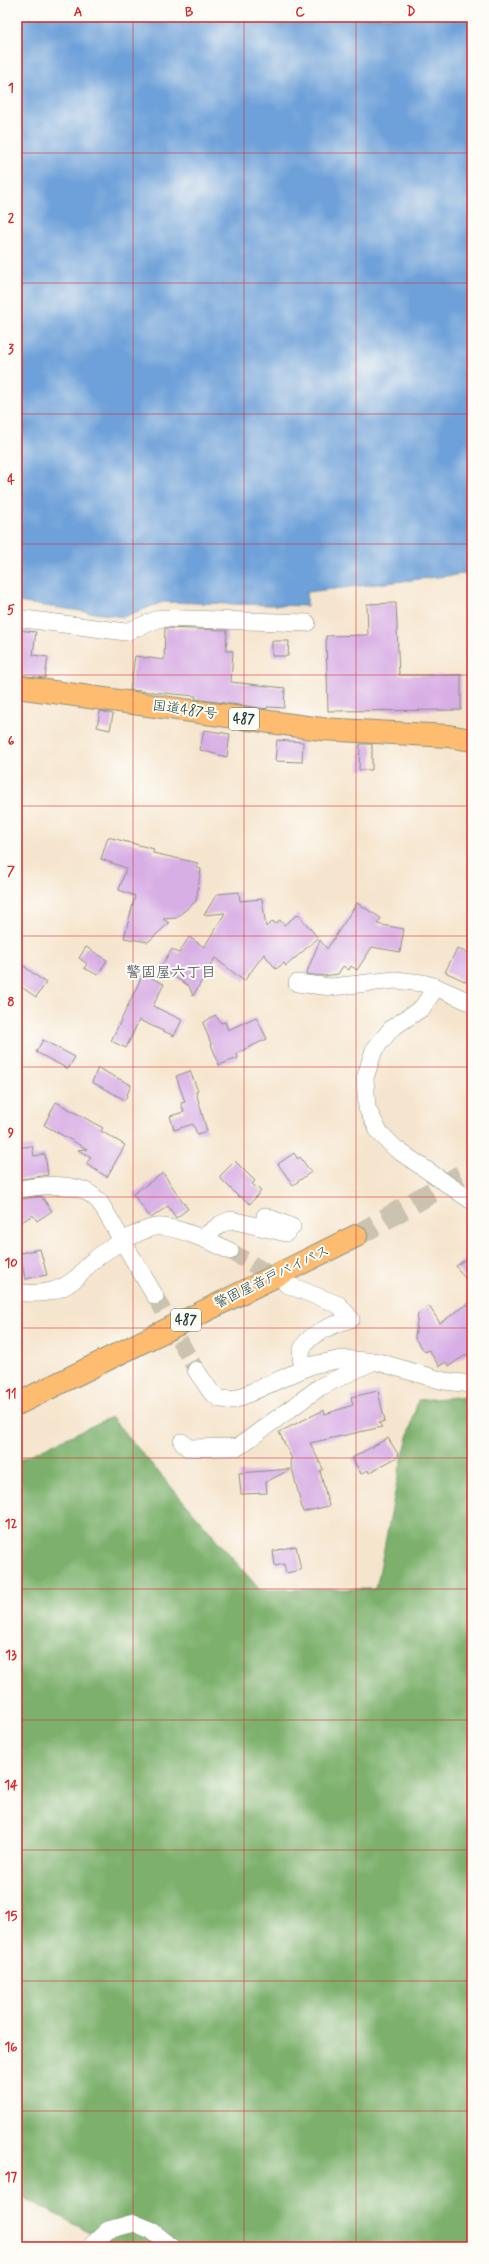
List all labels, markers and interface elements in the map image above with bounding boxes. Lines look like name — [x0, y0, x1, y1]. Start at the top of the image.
text: A — [74, 4, 82, 21]
text: B — [185, 4, 194, 21]
text: C — [295, 4, 305, 21]
text: D — [407, 4, 416, 21]
text: 1 — [8, 80, 14, 97]
text: 2 — [8, 210, 15, 227]
text: 3 — [8, 341, 14, 358]
text: 4 — [7, 472, 15, 489]
text: 5 — [7, 602, 15, 619]
street label: 国道487号 — [151, 697, 219, 723]
road number: 487 — [229, 708, 259, 730]
text: 6 — [8, 733, 15, 750]
text: 7 — [7, 863, 15, 880]
district label: 警固屋六丁目 — [126, 963, 216, 983]
text: 8 — [7, 994, 15, 1011]
text: 9 — [8, 1125, 15, 1142]
street label: 警固屋音戸バイパス — [212, 1241, 332, 1313]
text: 10 — [4, 1255, 18, 1272]
road number: 487 — [171, 1309, 201, 1331]
text: 11 — [5, 1386, 17, 1403]
text: 12 — [5, 1516, 17, 1533]
text: 13 — [5, 1647, 17, 1664]
text: 14 — [4, 1777, 18, 1794]
text: 15 — [5, 1908, 17, 1925]
text: 16 — [4, 2039, 18, 2056]
text: 17 — [5, 2169, 18, 2186]

